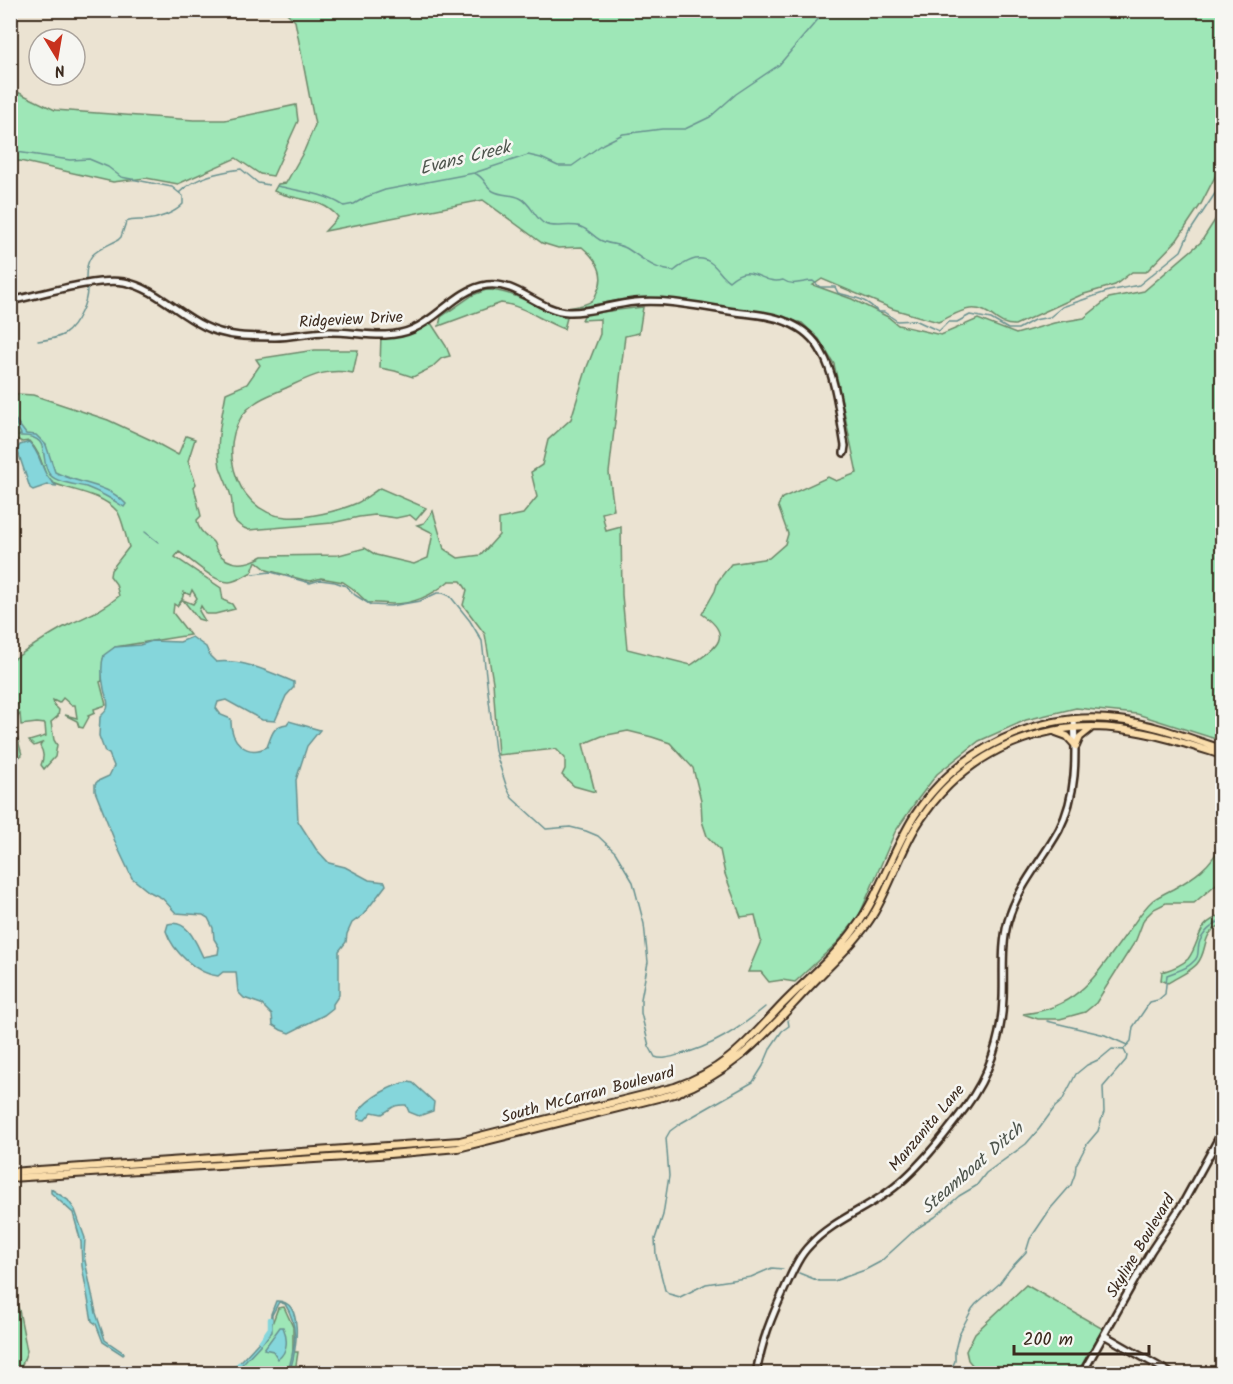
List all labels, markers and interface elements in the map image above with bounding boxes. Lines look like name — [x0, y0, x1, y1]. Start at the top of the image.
north arrow — [27, 27, 87, 87]
text: N — [52, 57, 67, 83]
water label: Evans Creek — [417, 133, 516, 184]
street label: Ridgeview Drive — [298, 305, 404, 335]
street label: South McCarran Boulevard — [499, 1060, 678, 1130]
street label: Manzanita Lane — [883, 1079, 971, 1177]
water label: Steamboat Ditch — [915, 1115, 1032, 1222]
street label: Skyline Boulevard — [1100, 1188, 1182, 1303]
scale bar — [1014, 1318, 1149, 1356]
text: 200 m — [1023, 1326, 1073, 1355]

